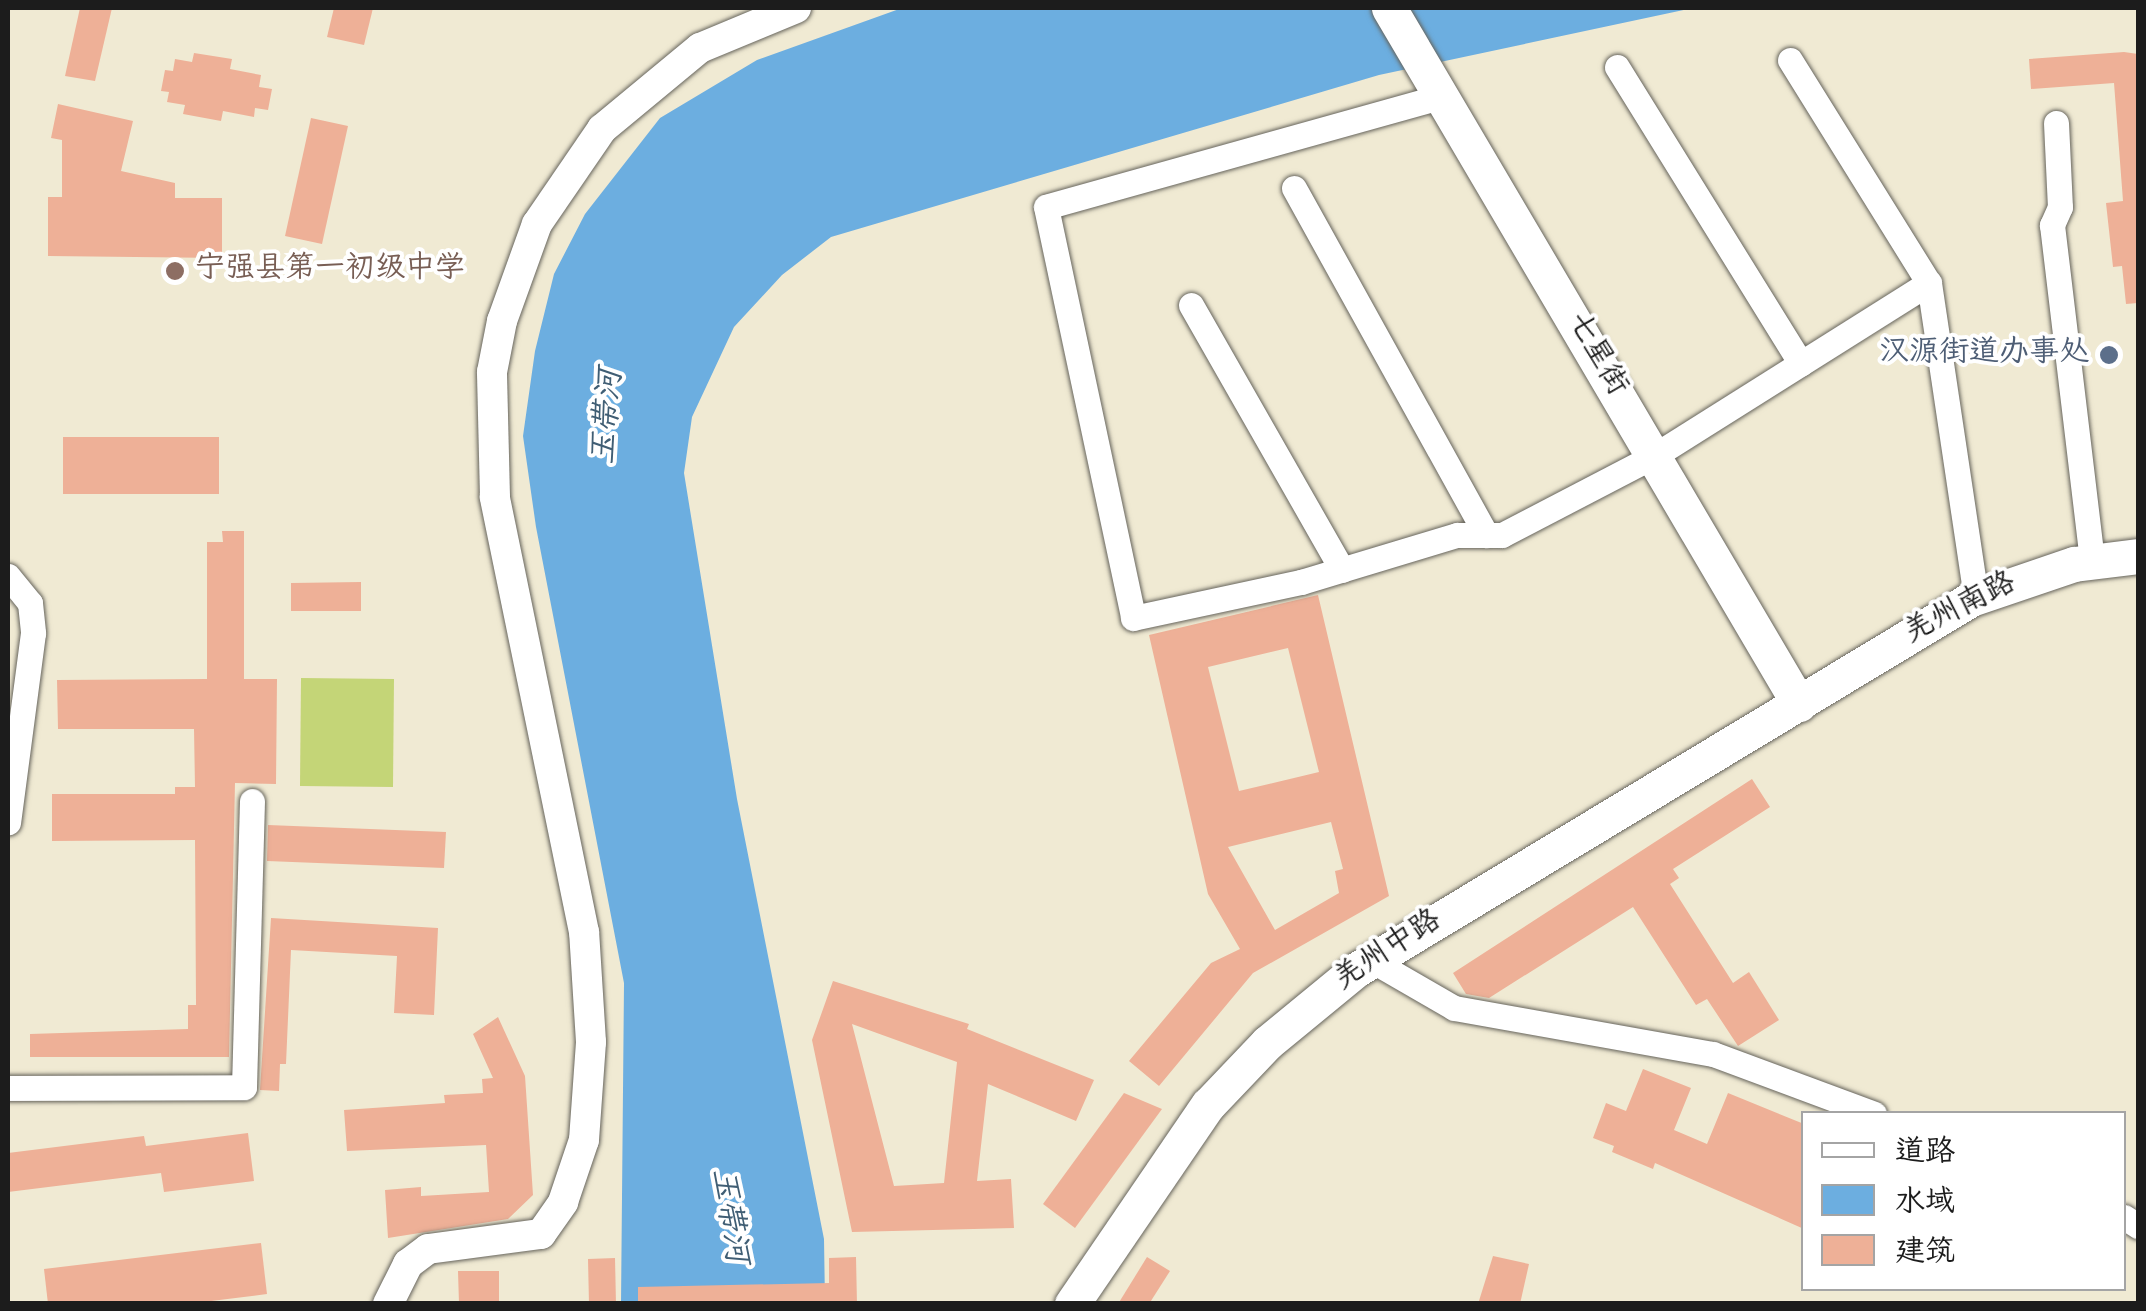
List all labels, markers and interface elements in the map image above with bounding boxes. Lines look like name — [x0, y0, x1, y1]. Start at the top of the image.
place label: 宁强县第一初级中学 — [195, 253, 465, 289]
marker: 宁强县第一初级中学 — [164, 260, 186, 282]
street label: 七星街 — [1557, 307, 1633, 403]
place label: 汉源街道办事处 — [1879, 337, 2089, 373]
marker: 汉源街道办事处 — [2098, 344, 2120, 366]
water label: 玉带河 — [587, 368, 633, 466]
street label: 羌州南路 — [1899, 567, 2023, 653]
street label: 羌州中路 — [1329, 904, 1449, 1000]
legend — [1801, 1111, 2126, 1291]
text: 道路 — [1895, 1137, 1955, 1172]
water label: 玉带河 — [701, 1166, 753, 1266]
text: 水域 — [1895, 1187, 1955, 1222]
text: 建筑 — [1895, 1237, 1955, 1272]

